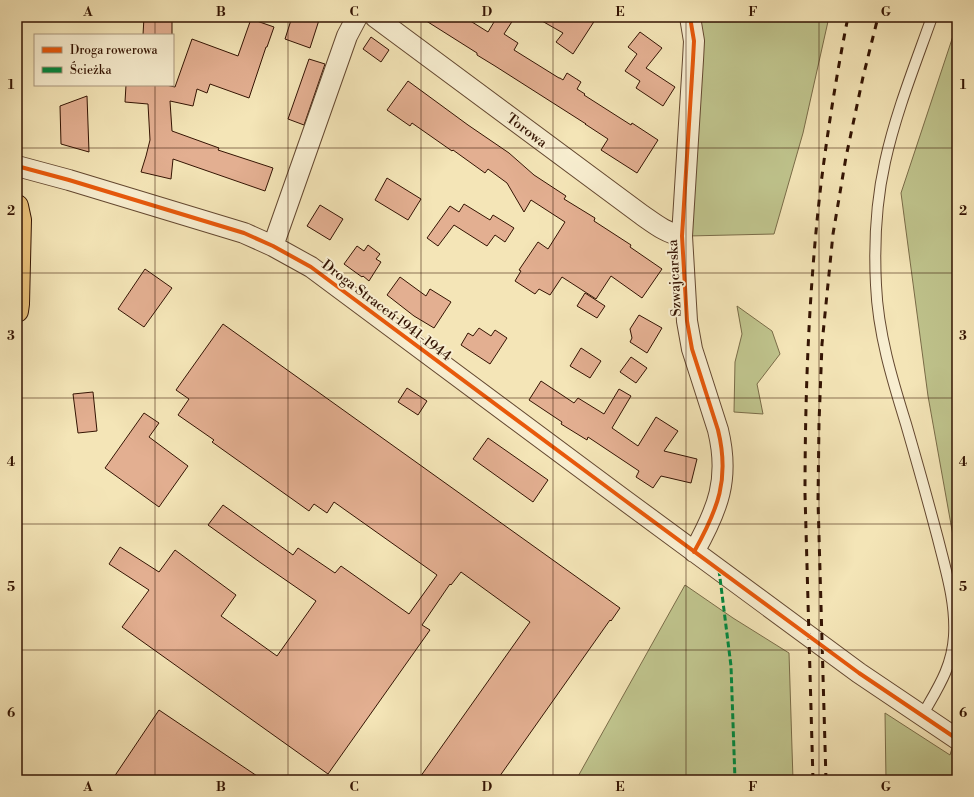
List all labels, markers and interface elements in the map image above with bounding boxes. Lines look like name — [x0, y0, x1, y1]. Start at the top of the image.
text: A — [82, 4, 93, 20]
text: B — [216, 4, 226, 20]
text: C — [349, 4, 359, 20]
text: D — [482, 4, 492, 20]
text: E — [615, 4, 625, 20]
text: F — [748, 4, 758, 20]
text: G — [881, 4, 892, 20]
legend — [34, 34, 174, 86]
text: Droga rowerowa — [70, 43, 159, 58]
text: Ścieżka — [70, 61, 112, 78]
text: 1 — [8, 77, 15, 93]
text: 1 — [960, 77, 967, 93]
street label: Torowa — [502, 110, 551, 153]
text: 2 — [7, 203, 15, 219]
text: 2 — [959, 203, 967, 219]
street label: Szwajcarska — [664, 238, 686, 317]
street label: Droga Straceń 1941-1944 — [318, 256, 455, 366]
text: 3 — [7, 328, 15, 344]
text: 3 — [959, 328, 967, 344]
text: 4 — [7, 454, 16, 470]
text: 4 — [959, 454, 968, 470]
text: 5 — [7, 579, 15, 595]
text: 5 — [959, 579, 967, 595]
text: 6 — [7, 705, 15, 721]
text: 6 — [959, 705, 967, 721]
text: A — [82, 779, 93, 795]
text: B — [216, 779, 226, 795]
text: C — [349, 779, 359, 795]
text: D — [482, 779, 492, 795]
text: E — [615, 779, 625, 795]
text: F — [748, 779, 758, 795]
text: G — [881, 779, 892, 795]

